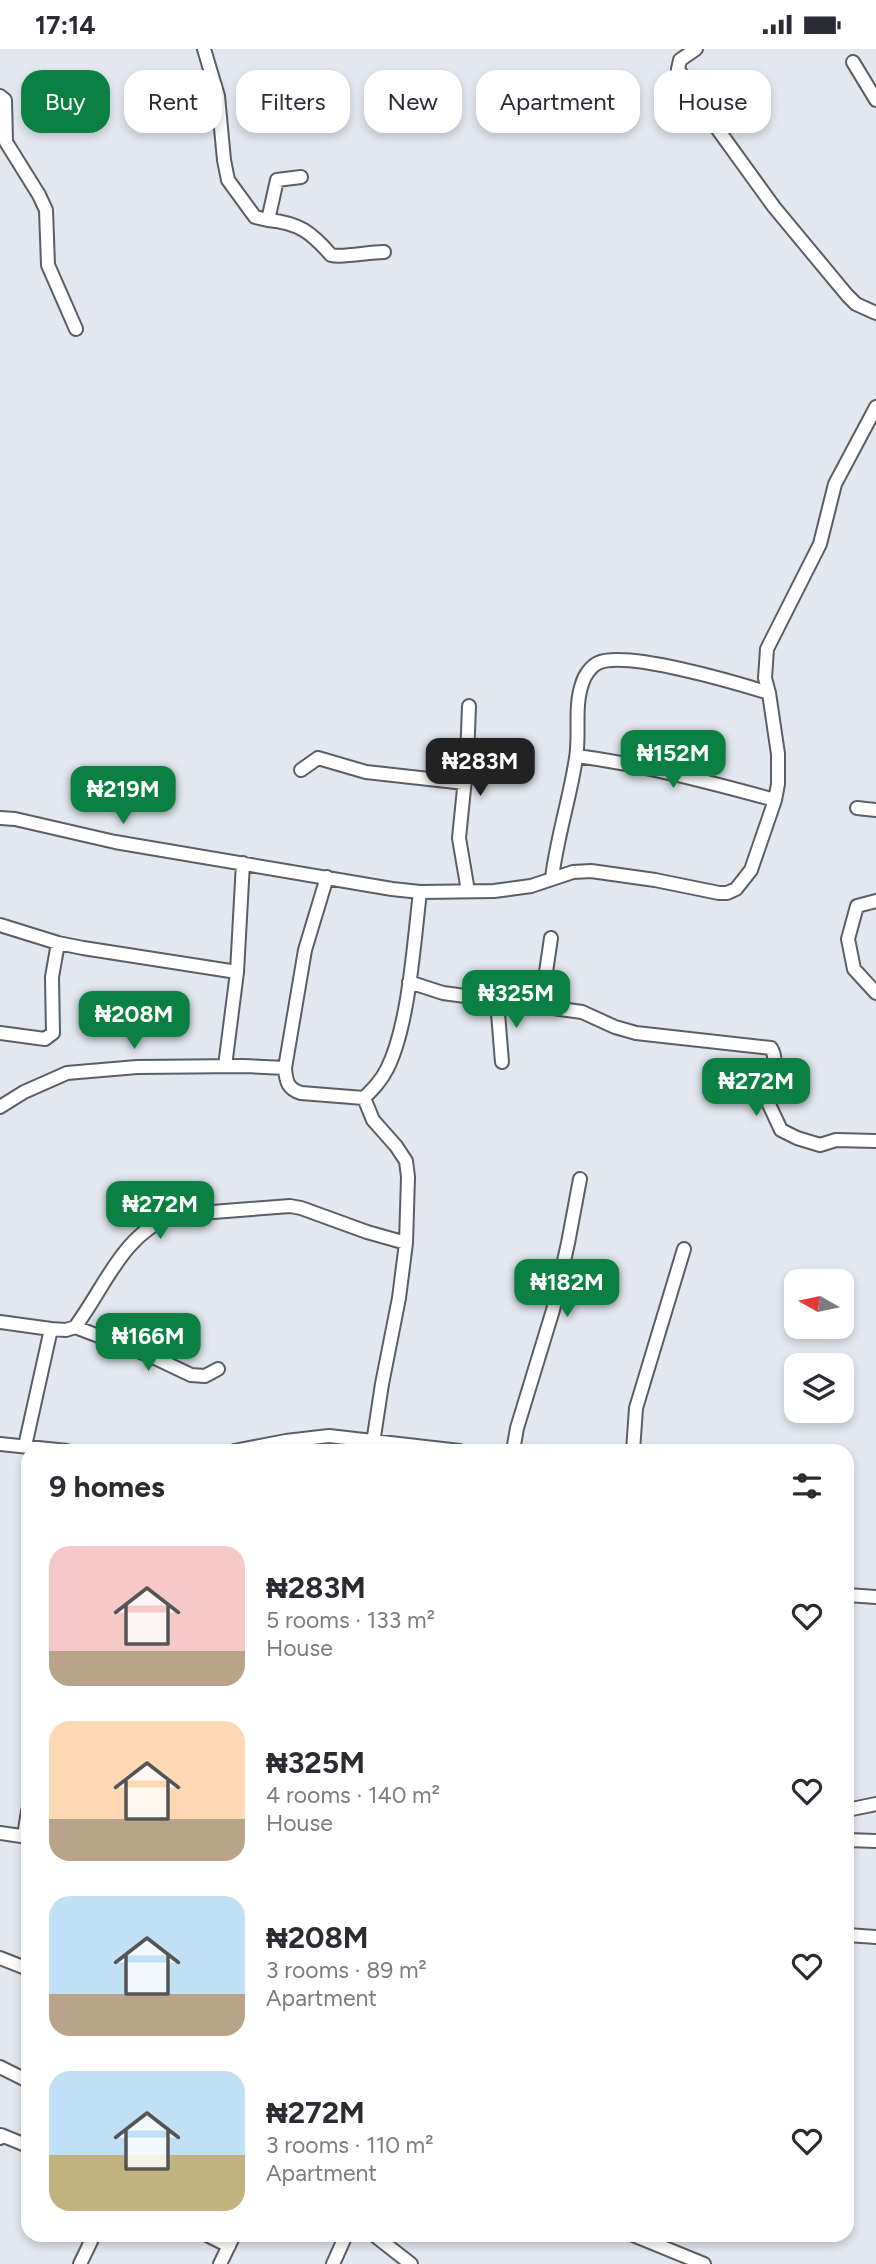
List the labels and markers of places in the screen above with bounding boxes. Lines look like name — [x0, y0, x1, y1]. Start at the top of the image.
pin: ₦152M — [624, 731, 722, 790]
pin: ₦283M — [431, 739, 529, 798]
pin: ₦219M — [74, 767, 172, 826]
pin: ₦325M — [467, 971, 565, 1030]
pin: ₦208M — [85, 991, 183, 1051]
pin: ₦272M — [707, 1059, 805, 1118]
pin: ₦272M — [111, 1181, 209, 1241]
pin: ₦182M — [518, 1259, 616, 1319]
pin: ₦166M — [99, 1313, 197, 1373]

